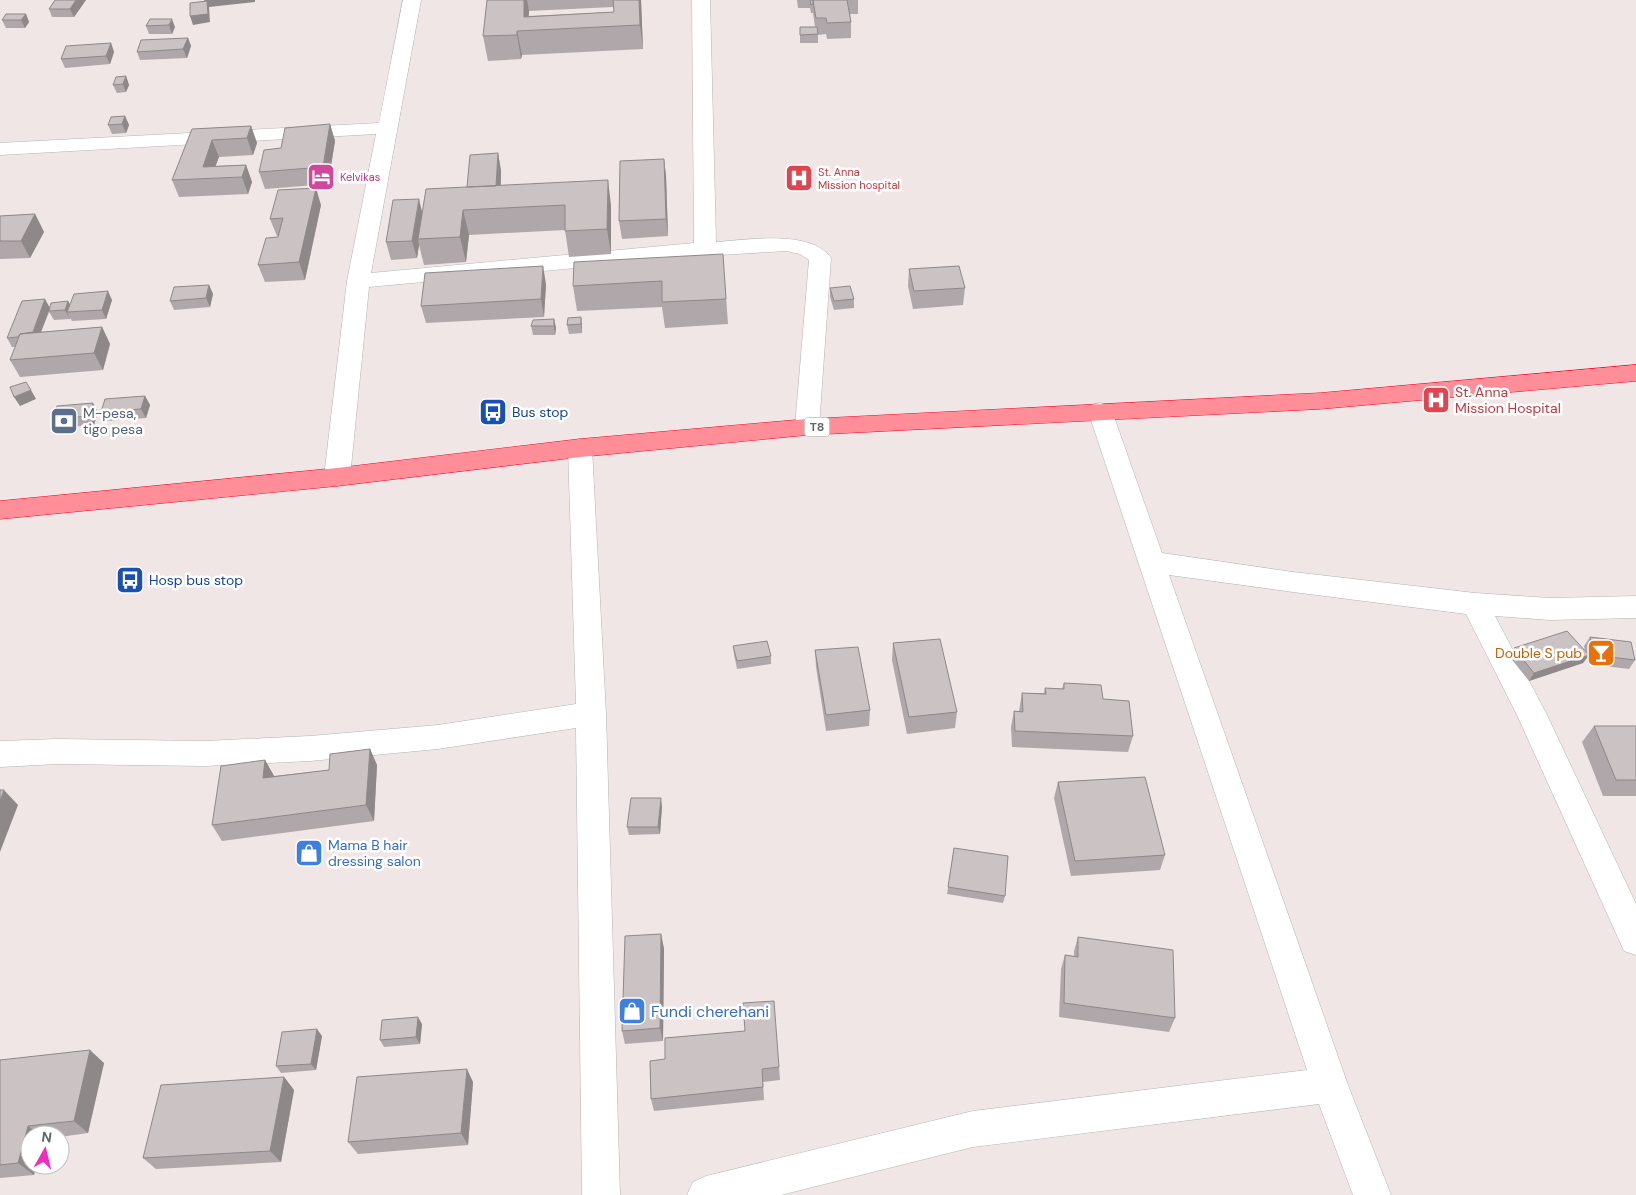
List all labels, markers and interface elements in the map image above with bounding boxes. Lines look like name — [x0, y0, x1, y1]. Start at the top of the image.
hotel icon: Kelvikas — [306, 162, 336, 192]
hospital icon: St. Anna Mission hospital — [784, 163, 814, 193]
place label: St. Anna Mission hospital — [818, 165, 900, 192]
place label: Kelvikas — [340, 170, 380, 184]
place label: St. Anna Mission Hospital — [1455, 383, 1561, 417]
hospital icon: St. Anna Mission Hospital — [1421, 385, 1451, 415]
bus stop icon: Bus stop — [478, 397, 508, 427]
place label: Bus stop — [512, 403, 569, 421]
place label: M-pesa, tigo pesa — [83, 404, 143, 438]
bank icon: M-pesa, tigo pesa — [49, 406, 79, 436]
road number: T8 — [804, 418, 830, 437]
bus stop icon: Hosp bus stop — [115, 565, 145, 595]
place label: Hosp bus stop — [149, 571, 243, 589]
bar icon: Double S pub — [1586, 638, 1616, 668]
place label: Double S pub — [1495, 644, 1582, 662]
place label: Mama B hair dressing salon — [328, 836, 421, 870]
shop icon: Mama B hair dressing salon — [294, 838, 324, 868]
shop icon: Fundi cherehani — [617, 996, 647, 1026]
place label: Fundi cherehani — [651, 1001, 769, 1022]
north arrow — [20, 1125, 70, 1175]
text: N — [40, 1128, 53, 1147]

